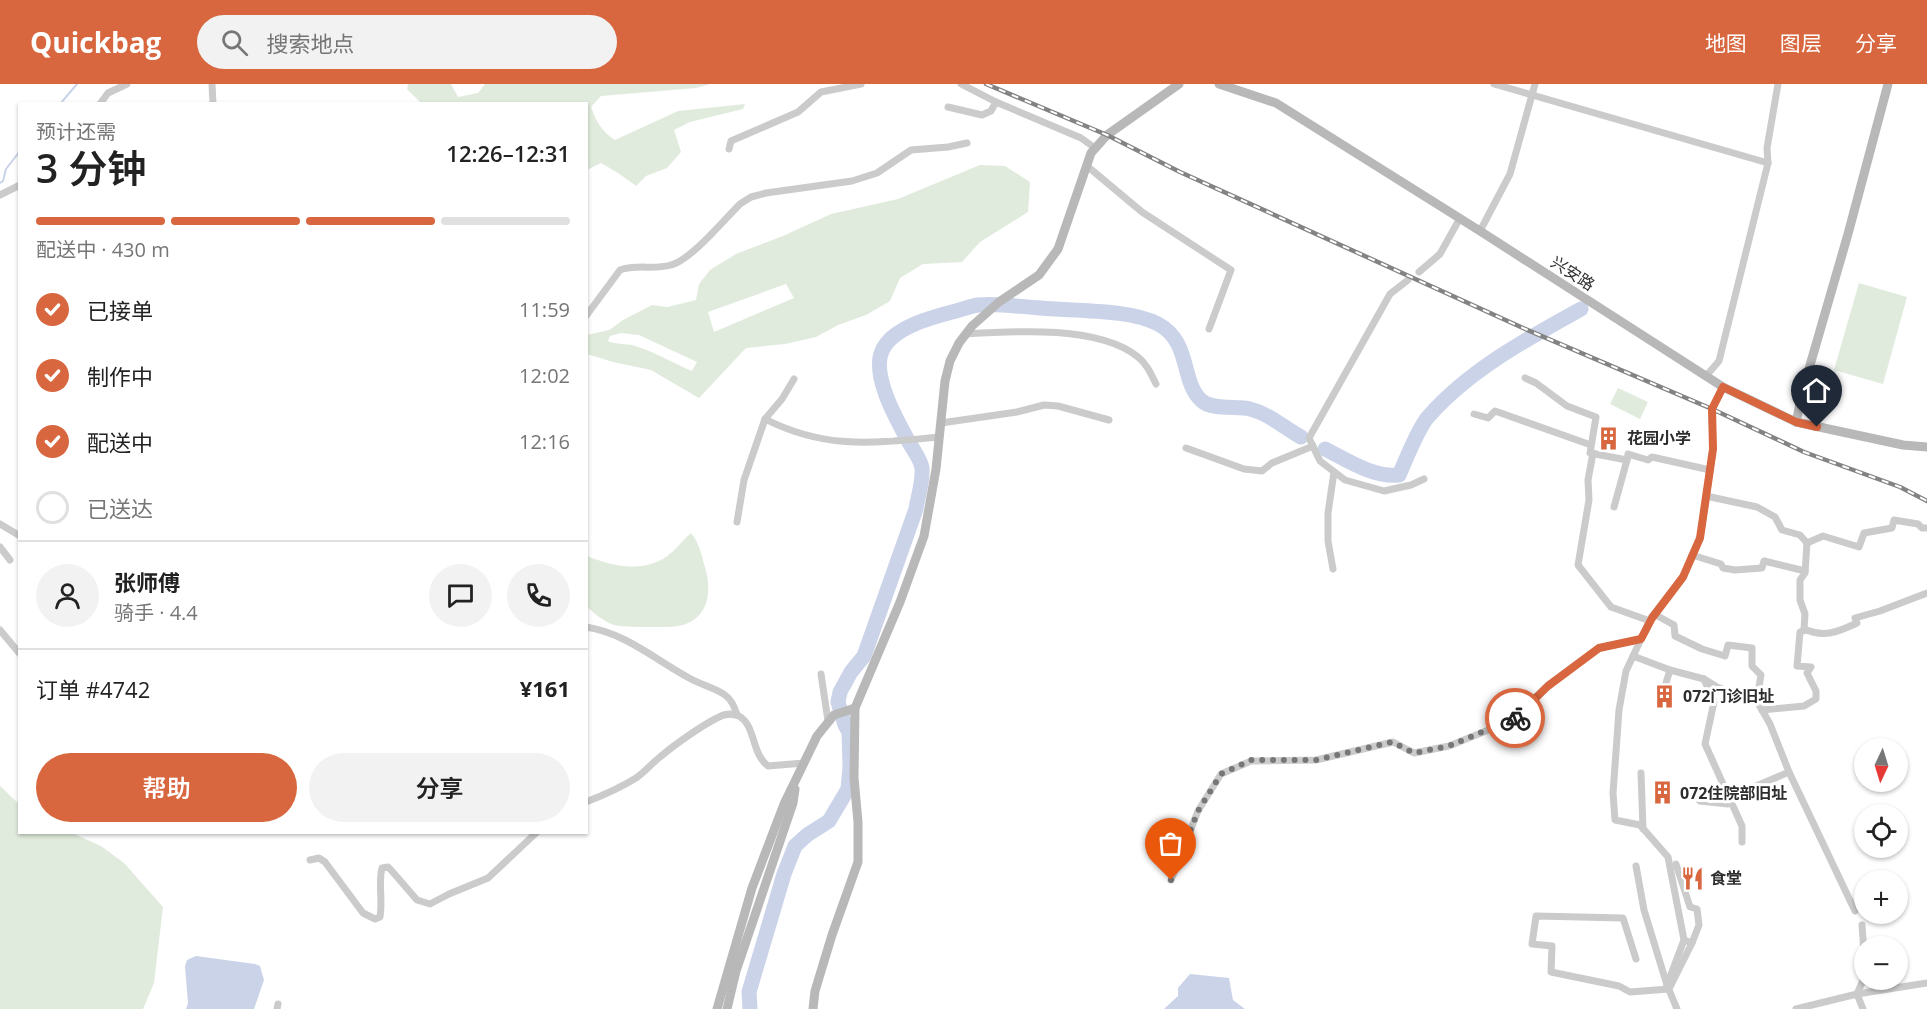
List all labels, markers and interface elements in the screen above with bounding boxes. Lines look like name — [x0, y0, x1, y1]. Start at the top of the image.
search box — [197, 15, 617, 69]
text: Quickbag — [30, 23, 161, 61]
icon: search — [218, 26, 251, 59]
text: 搜索地点 — [266, 28, 354, 58]
text: 地图 — [1705, 29, 1747, 57]
text: 图层 — [1780, 29, 1822, 57]
text: 分享 — [1855, 29, 1897, 57]
text: 预计还需 — [36, 118, 116, 145]
text: 12:26–12:31 — [446, 138, 570, 168]
text: 3 分钟 — [36, 141, 146, 194]
text: 配送中 · 430 m — [36, 236, 170, 263]
street label: 兴安路 — [1547, 251, 1599, 295]
icon: check — [36, 293, 69, 326]
text: 已接单 — [87, 295, 153, 325]
text: 11:59 — [519, 296, 570, 323]
icon: check — [36, 359, 69, 392]
text: 制作中 — [87, 361, 153, 391]
text: 12:02 — [519, 362, 570, 389]
pin — [1791, 365, 1842, 427]
icon: home — [1800, 374, 1833, 407]
icon: check — [36, 425, 69, 458]
building icon: 花园小学 — [1596, 425, 1622, 451]
text: 配送中 — [87, 427, 153, 457]
place label: 花园小学 — [1627, 427, 1691, 449]
text: 12:16 — [519, 428, 570, 455]
text: 已送达 — [87, 493, 153, 523]
button: person — [36, 564, 99, 627]
button: chat — [429, 564, 492, 627]
button: phone — [507, 564, 570, 627]
text: 张师傅 — [114, 567, 180, 597]
text: 骑手 · 4.4 — [114, 599, 198, 626]
text: ¥161 — [520, 673, 570, 703]
text: 订单 #4742 — [36, 674, 150, 704]
building icon: 072门诊旧址 — [1652, 683, 1678, 709]
place label: 072门诊旧址 — [1683, 685, 1774, 707]
courier — [1485, 688, 1545, 748]
icon: bike — [1499, 702, 1532, 735]
north arrow — [1854, 738, 1908, 792]
map controls — [1854, 738, 1908, 990]
button: 帮助 — [36, 753, 297, 822]
button: 分享 — [309, 753, 570, 822]
building icon: 072住院部旧址 — [1649, 780, 1675, 806]
place label: 072住院部旧址 — [1680, 782, 1787, 804]
button: locate — [1854, 804, 1908, 858]
pin — [1145, 818, 1196, 880]
icon: bag — [1154, 827, 1187, 860]
restaurant icon: 食堂 — [1679, 865, 1705, 891]
place label: 食堂 — [1710, 867, 1742, 889]
button: + — [1854, 870, 1908, 924]
button: − — [1854, 936, 1908, 990]

